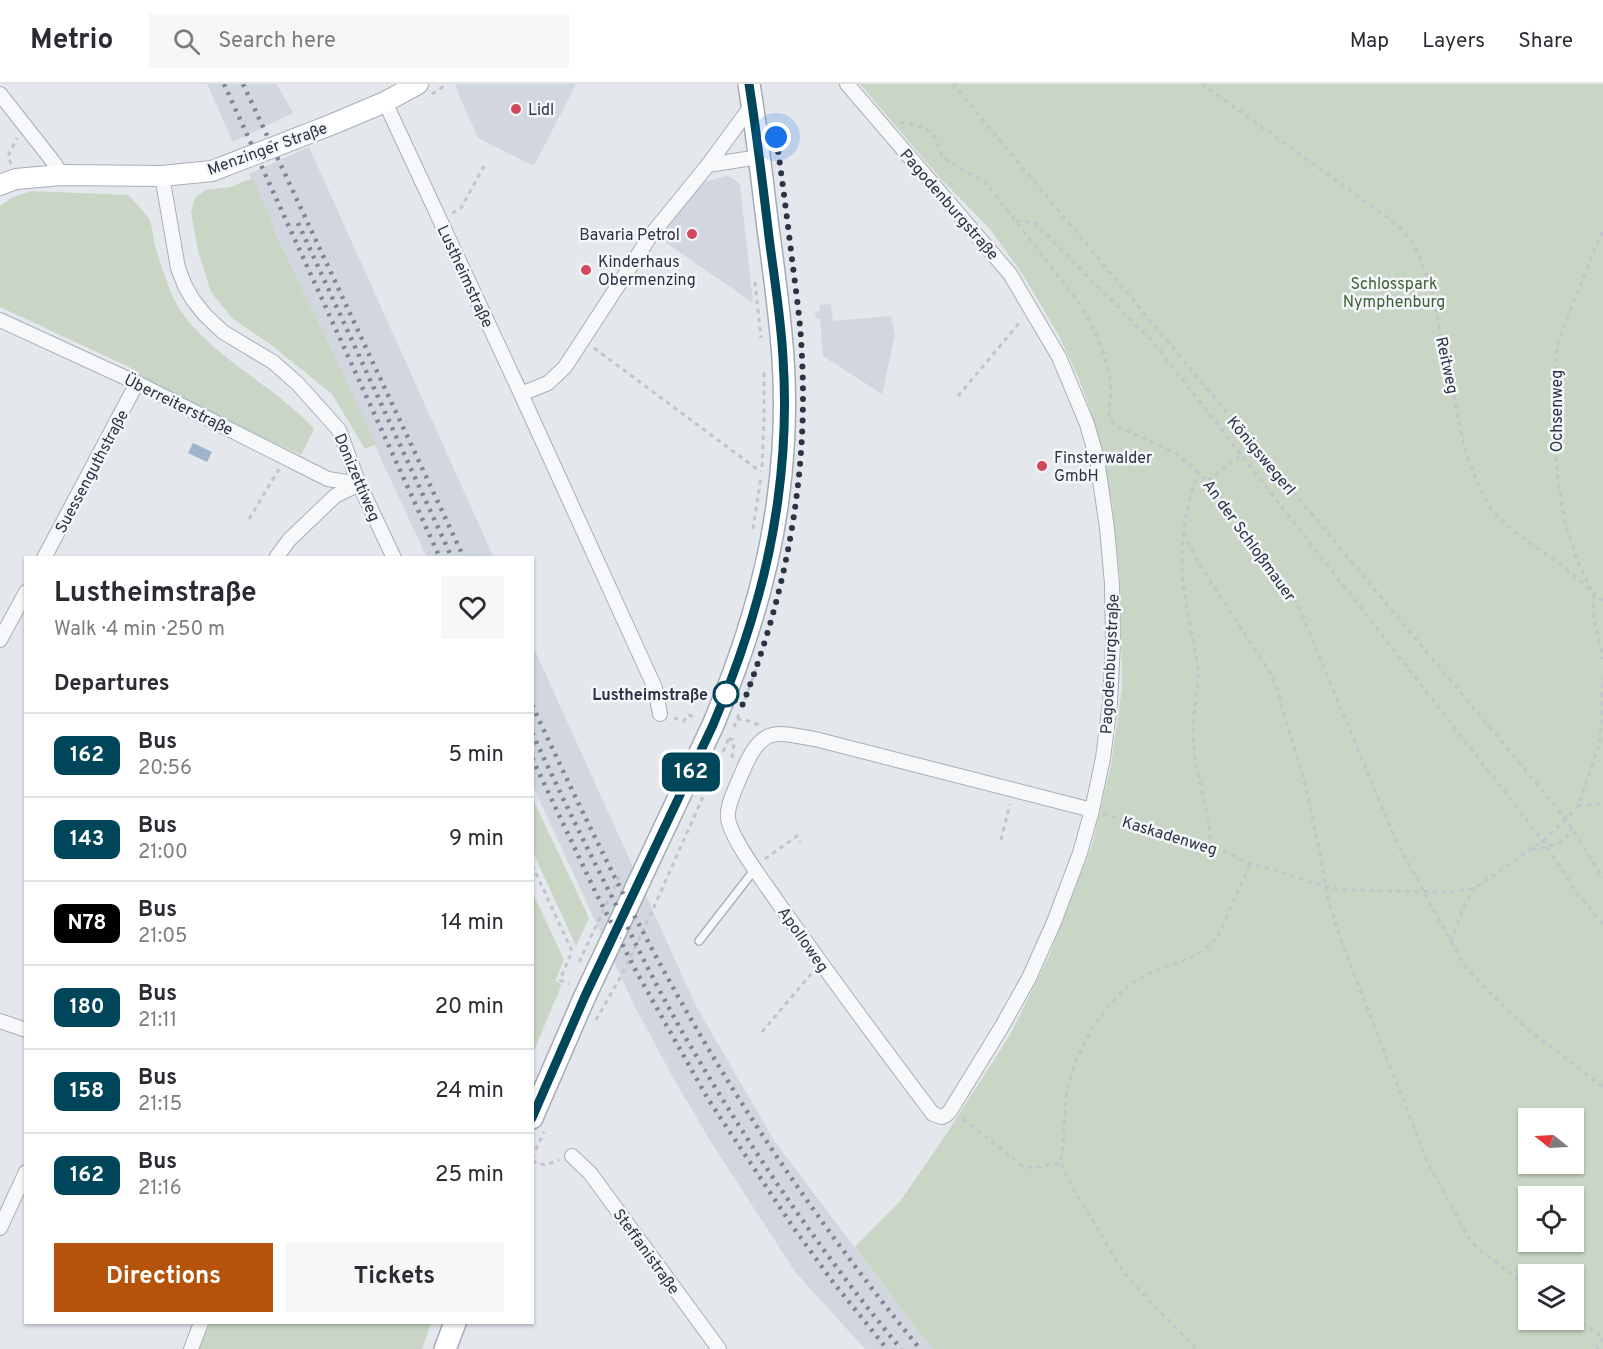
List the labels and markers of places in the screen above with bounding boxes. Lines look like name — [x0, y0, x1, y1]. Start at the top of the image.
place label: Lidl — [528, 101, 554, 121]
marker: Lidl — [509, 102, 523, 116]
place label: Bavaria Petrol — [579, 226, 680, 246]
marker: Bavaria Petrol — [685, 227, 699, 241]
place label: Kinderhaus Obermenzing — [598, 253, 696, 291]
marker: Kinderhaus Obermenzing — [579, 263, 593, 277]
place label: Finsterwalder GmbH — [1054, 449, 1152, 487]
marker: Finsterwalder GmbH — [1035, 459, 1049, 473]
marker: Lustheimstraße — [713, 681, 739, 707]
place label: Lustheimstraße — [592, 686, 708, 706]

